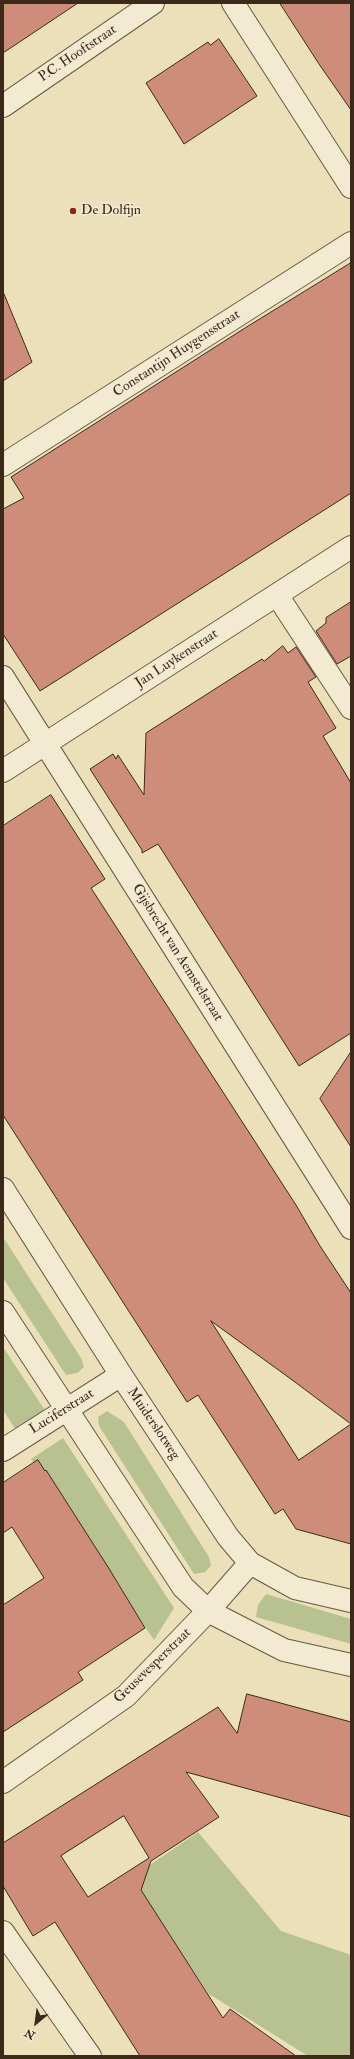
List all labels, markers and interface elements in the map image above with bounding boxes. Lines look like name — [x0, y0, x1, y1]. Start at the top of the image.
street label: P.C. Hooftstraat — [36, 22, 120, 86]
place label: De Dolfijn — [81, 203, 141, 219]
marker: De Dolfijn — [68, 206, 78, 216]
street label: Constantijn Huygensstraat — [110, 307, 244, 401]
street label: Jan Luykenstraat — [133, 626, 221, 692]
street label: Gijsbrecht van Aemstelstraat — [128, 881, 226, 1025]
street label: Muiderslotweg — [123, 1385, 183, 1463]
street label: Luciferstraat — [27, 1386, 97, 1438]
street label: Geusevesperstraat — [111, 1625, 195, 1707]
north arrow — [16, 2003, 56, 2043]
text: N — [22, 2026, 37, 2042]

